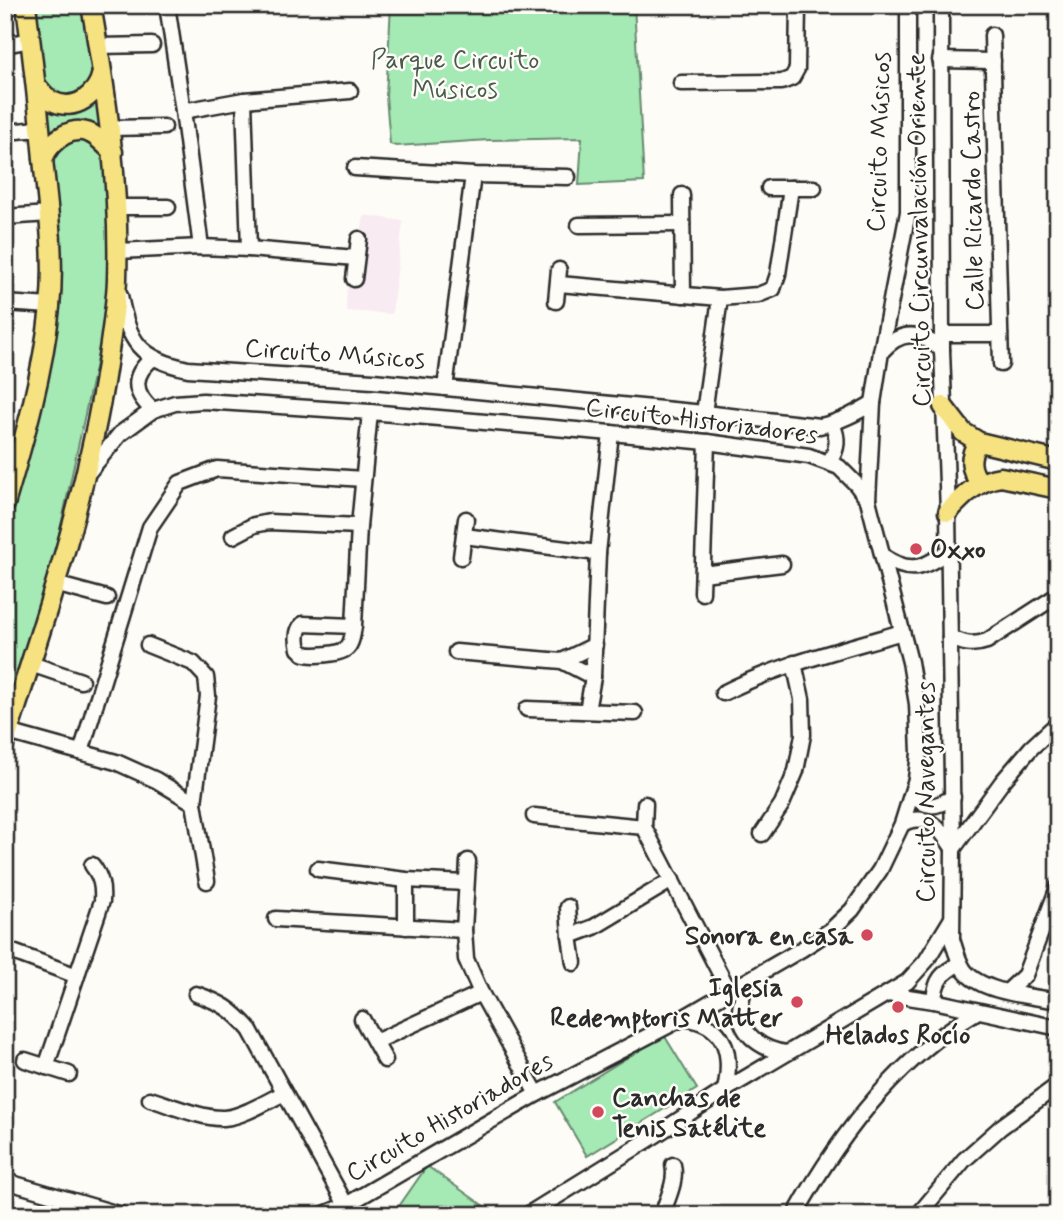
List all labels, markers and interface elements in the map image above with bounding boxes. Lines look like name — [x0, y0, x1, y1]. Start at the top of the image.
park label: Parque Circuito Músicos — [371, 44, 539, 108]
street label: Circuito Músicos — [860, 51, 900, 233]
street label: Circuito Circunvalación Oriente — [900, 52, 940, 407]
street label: Calle Ricardo Castro — [955, 91, 993, 311]
street label: Circuito Músicos — [244, 332, 426, 378]
street label: Circuito Historiadores — [584, 391, 820, 453]
place label: Oxxo — [930, 534, 986, 568]
marker: Oxxo — [908, 541, 924, 557]
street label: Circuito Navegantes — [910, 681, 944, 903]
place label: Sonora en casa — [685, 920, 854, 954]
marker: Sonora en casa — [859, 927, 875, 943]
place label: Iglesia Redemptoris Matter — [550, 972, 783, 1036]
marker: Iglesia Redemptoris Matter — [789, 994, 805, 1010]
marker: Helados Rocío — [890, 999, 906, 1015]
place label: Helados Rocío — [826, 1019, 970, 1053]
street label: Circuito Historiadores — [340, 1045, 560, 1191]
place label: Canchas de Tenis Satélite — [612, 1082, 766, 1146]
marker: Canchas de Tenis Satélite — [590, 1104, 606, 1120]

